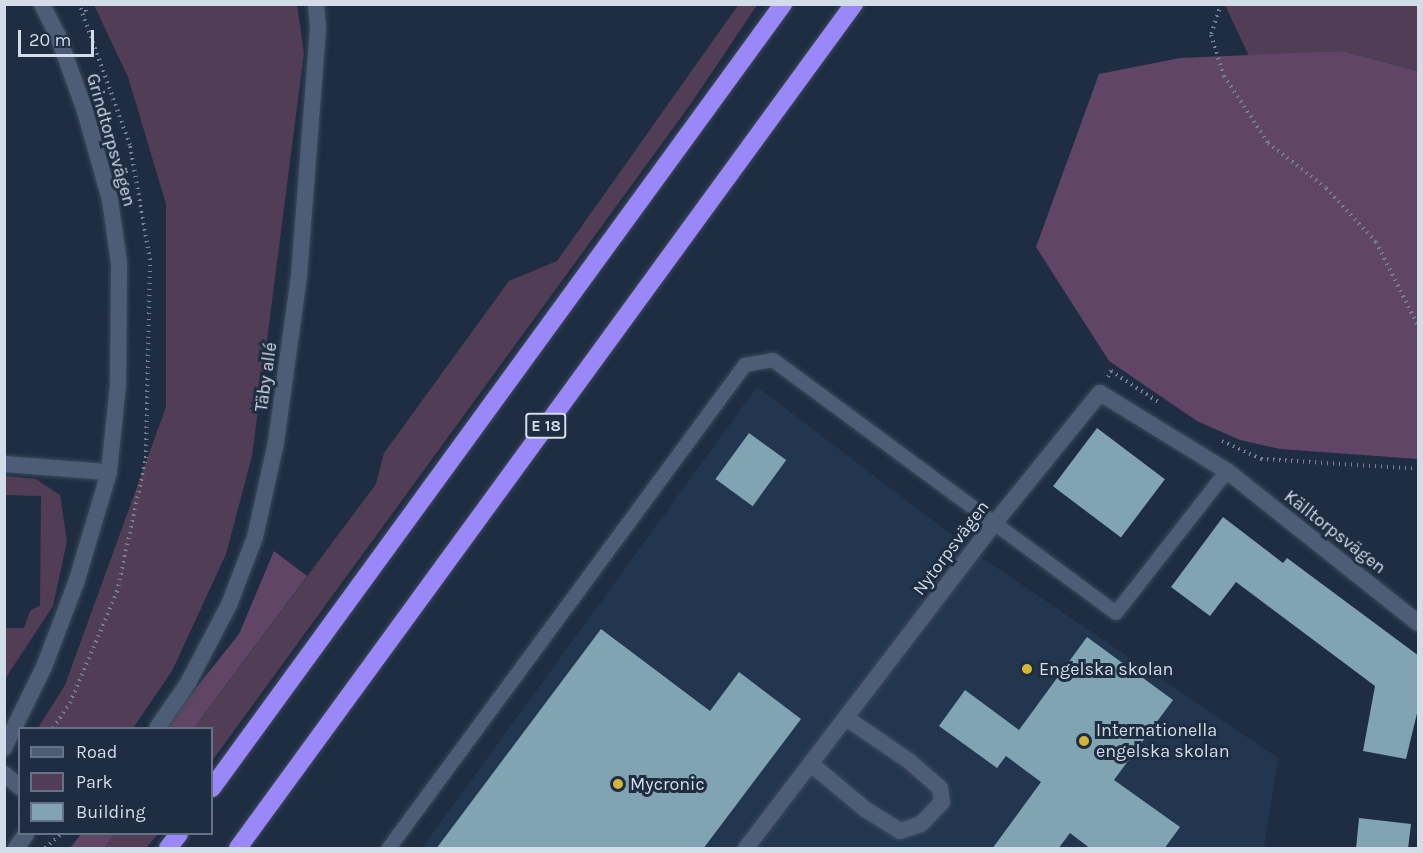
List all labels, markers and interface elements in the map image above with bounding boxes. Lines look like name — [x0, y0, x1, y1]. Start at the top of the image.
scale bar — [21, 18, 98, 56]
text: 20 m — [29, 29, 71, 51]
street label: Grindtorpsvägen — [82, 71, 140, 209]
street label: Täby allé — [250, 341, 282, 413]
road number: E 18 — [525, 413, 567, 439]
street label: Källtorpsvägen — [1280, 486, 1390, 578]
street label: Nytorpsvägen — [908, 496, 994, 600]
place label: Engelska skolan — [1039, 658, 1173, 680]
marker: Engelska skolan — [1020, 662, 1034, 676]
place label: Internationella engelska skolan — [1096, 720, 1230, 762]
legend — [18, 727, 213, 835]
marker: Internationella engelska skolan — [1077, 734, 1091, 748]
text: Road — [76, 741, 117, 763]
text: Park — [76, 771, 113, 793]
place label: Mycronic — [630, 773, 705, 795]
marker: Mycronic — [611, 777, 625, 791]
text: Building — [76, 801, 146, 823]

